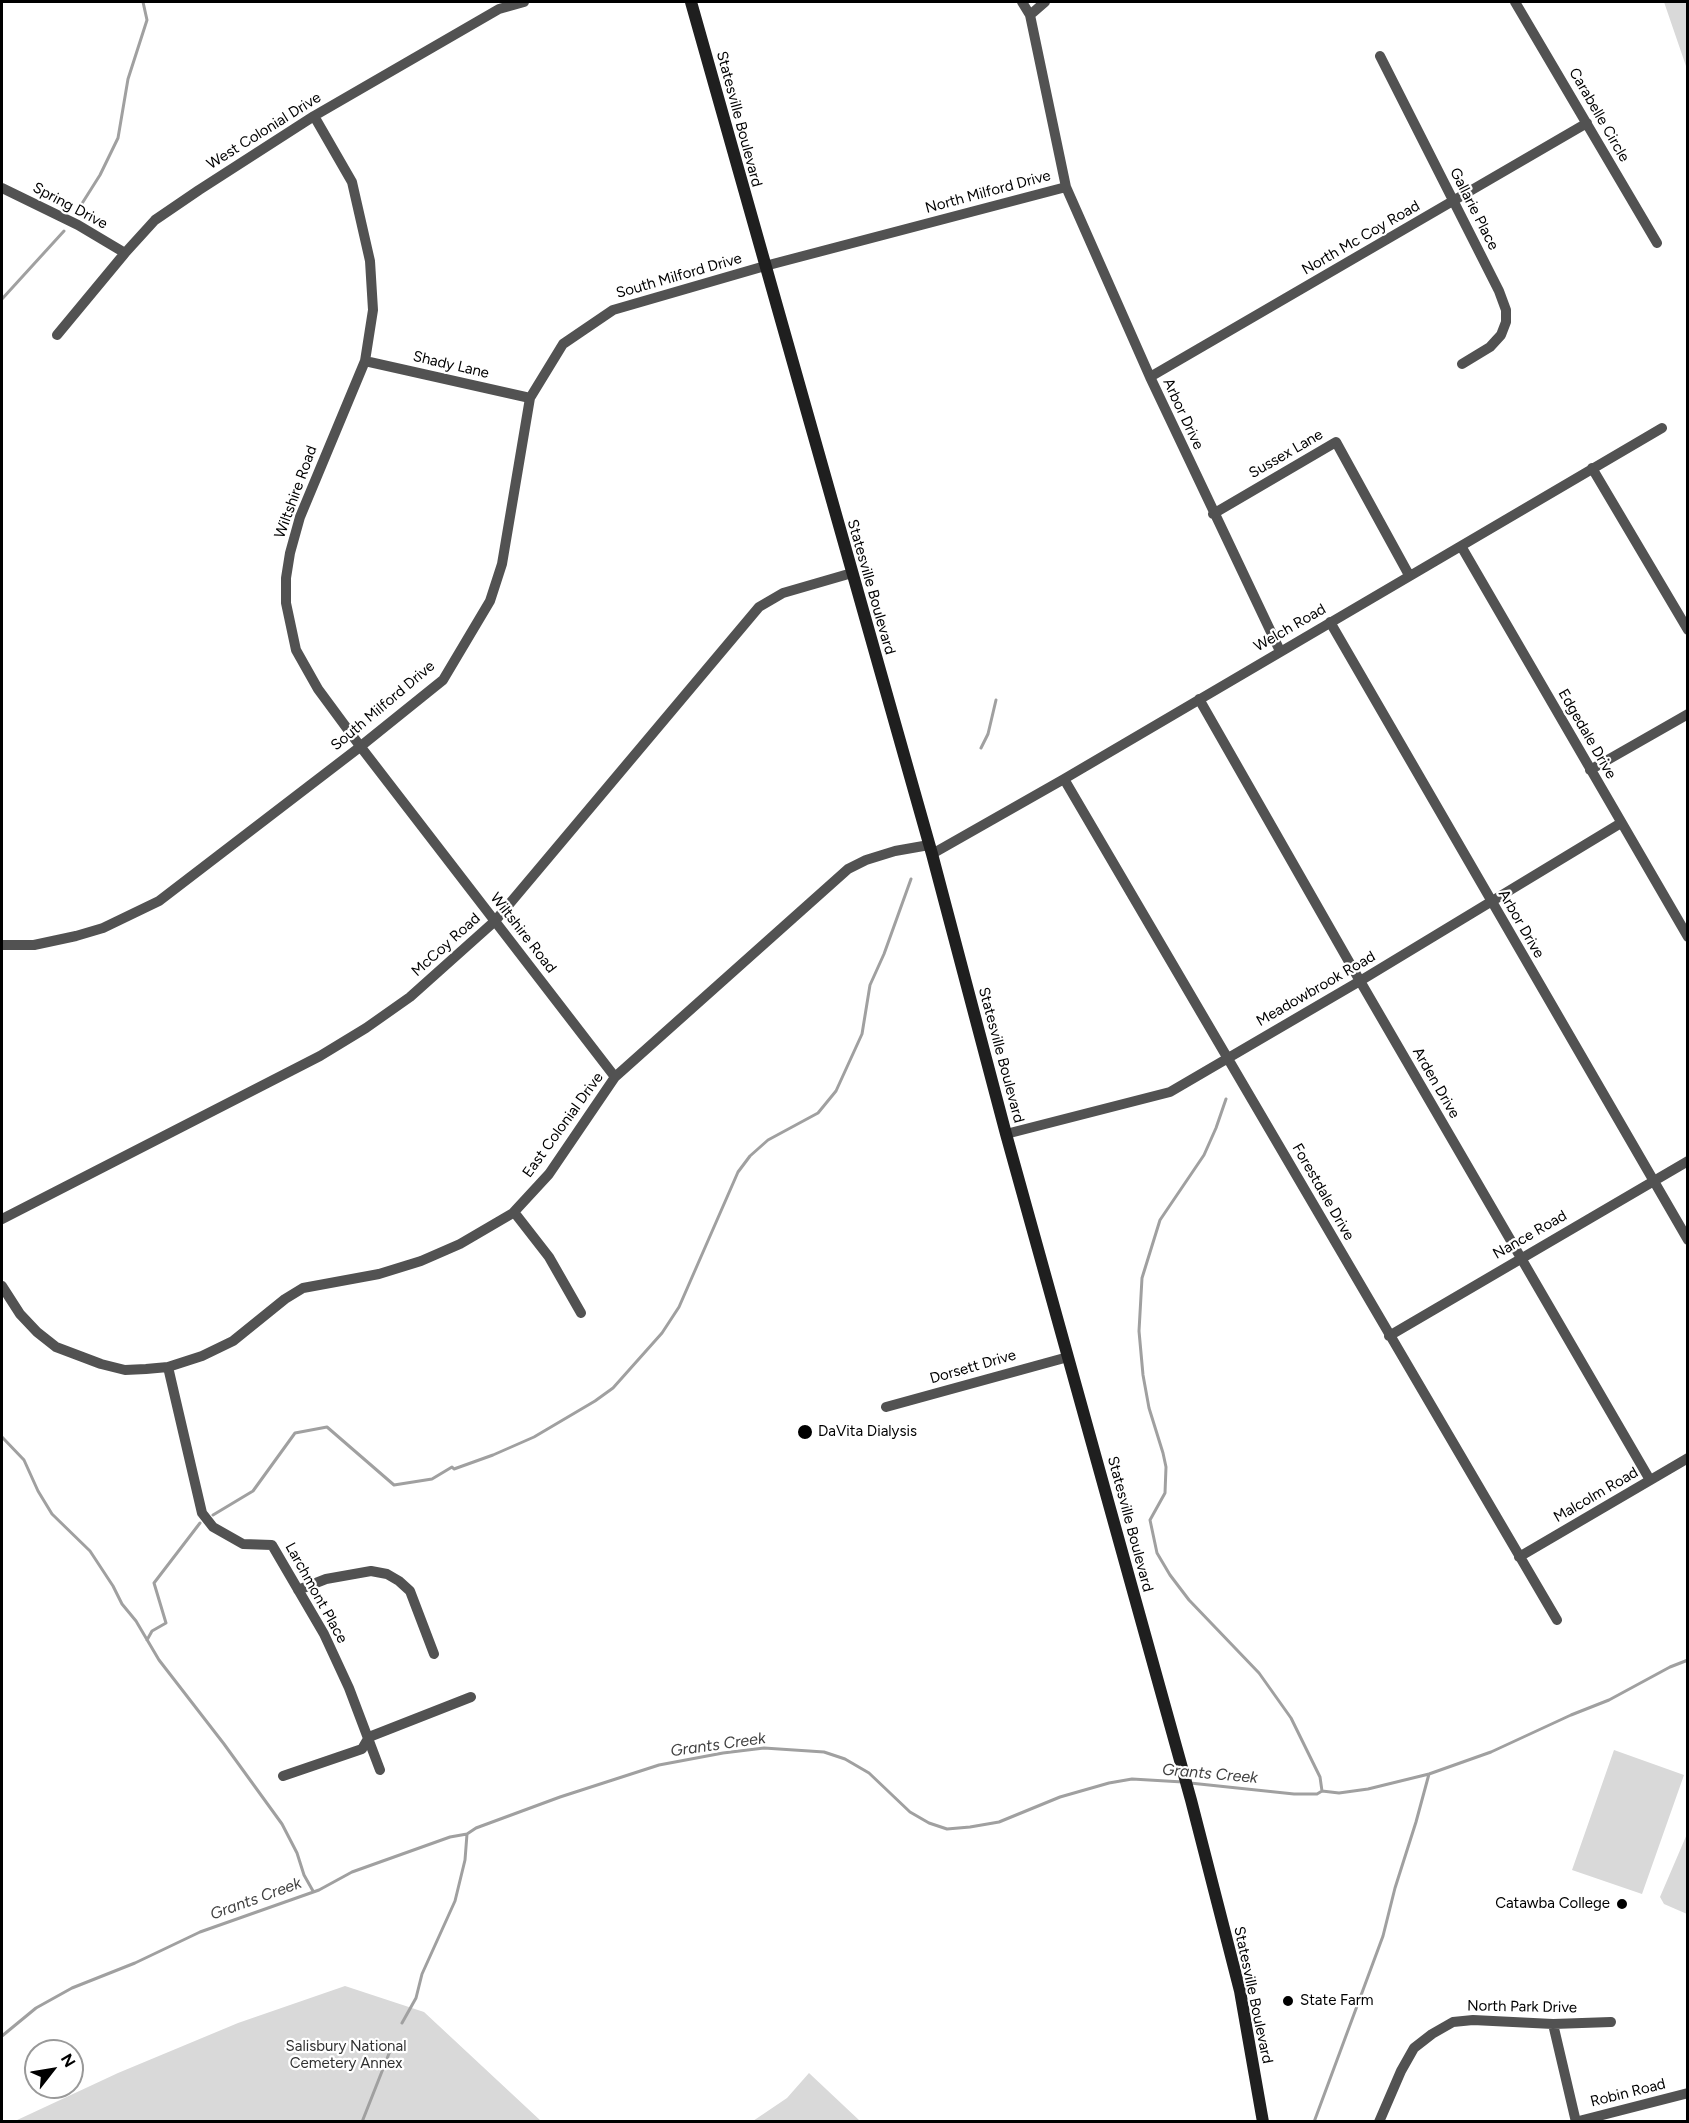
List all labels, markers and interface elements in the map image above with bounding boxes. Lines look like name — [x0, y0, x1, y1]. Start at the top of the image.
street label: Statesville Boulevard — [712, 49, 766, 189]
street label: Carabelle Circle — [1565, 65, 1633, 165]
street label: West Colonial Drive — [204, 89, 324, 173]
street label: Gallarie Place — [1446, 165, 1502, 253]
street label: North Milford Drive — [923, 167, 1053, 217]
street label: Spring Drive — [29, 179, 111, 233]
street label: North Mc Coy Road — [1299, 197, 1423, 279]
street label: South Milford Drive — [614, 249, 744, 303]
street label: Shady Lane — [411, 347, 491, 383]
street label: Arbor Drive — [1159, 376, 1207, 452]
street label: Sussex Lane — [1246, 426, 1326, 482]
street label: Wiltshire Road — [271, 443, 321, 541]
street label: Statesville Boulevard — [843, 517, 899, 657]
street label: Welch Road — [1251, 600, 1329, 656]
street label: South Milford Drive — [327, 657, 439, 755]
street label: Edgedale Drive — [1554, 686, 1620, 782]
street label: Arbor Drive — [1494, 887, 1548, 961]
street label: Wiltshire Road — [486, 889, 560, 977]
street label: McCoy Road — [408, 909, 484, 981]
street label: Meadowbrook Road — [1253, 948, 1379, 1030]
street label: Statesville Boulevard — [974, 985, 1028, 1125]
street label: Arden Drive — [1408, 1044, 1464, 1122]
street label: East Colonial Drive — [519, 1069, 607, 1181]
street label: Forestdale Drive — [1288, 1140, 1358, 1244]
street label: Nance Road — [1490, 1207, 1570, 1263]
street label: Dorsett Drive — [928, 1346, 1018, 1388]
marker: DaVita Dialysis — [796, 1423, 814, 1441]
place label: DaVita Dialysis — [818, 1423, 917, 1441]
street label: Statesville Boulevard — [1103, 1454, 1157, 1594]
street label: Malcolm Road — [1550, 1464, 1642, 1526]
street label: Larchmont Place — [281, 1540, 351, 1646]
water label: Grants Creek — [669, 1729, 767, 1761]
water label: Grants Creek — [1161, 1760, 1259, 1788]
water label: Grants Creek — [208, 1874, 304, 1924]
place label: Catawba College — [1495, 1895, 1610, 1913]
marker: Catawba College — [1615, 1897, 1629, 1911]
street label: Statesville Boulevard — [1230, 1925, 1276, 2065]
place label: State Farm — [1300, 1992, 1374, 2010]
marker: State Farm — [1281, 1994, 1295, 2008]
street label: North Park Drive — [1467, 1997, 1577, 2017]
park label: Salisbury National Cemetery Annex — [286, 2038, 406, 2073]
north arrow — [24, 2039, 84, 2099]
text: N — [57, 2050, 79, 2071]
street label: Robin Road — [1588, 2075, 1668, 2111]

